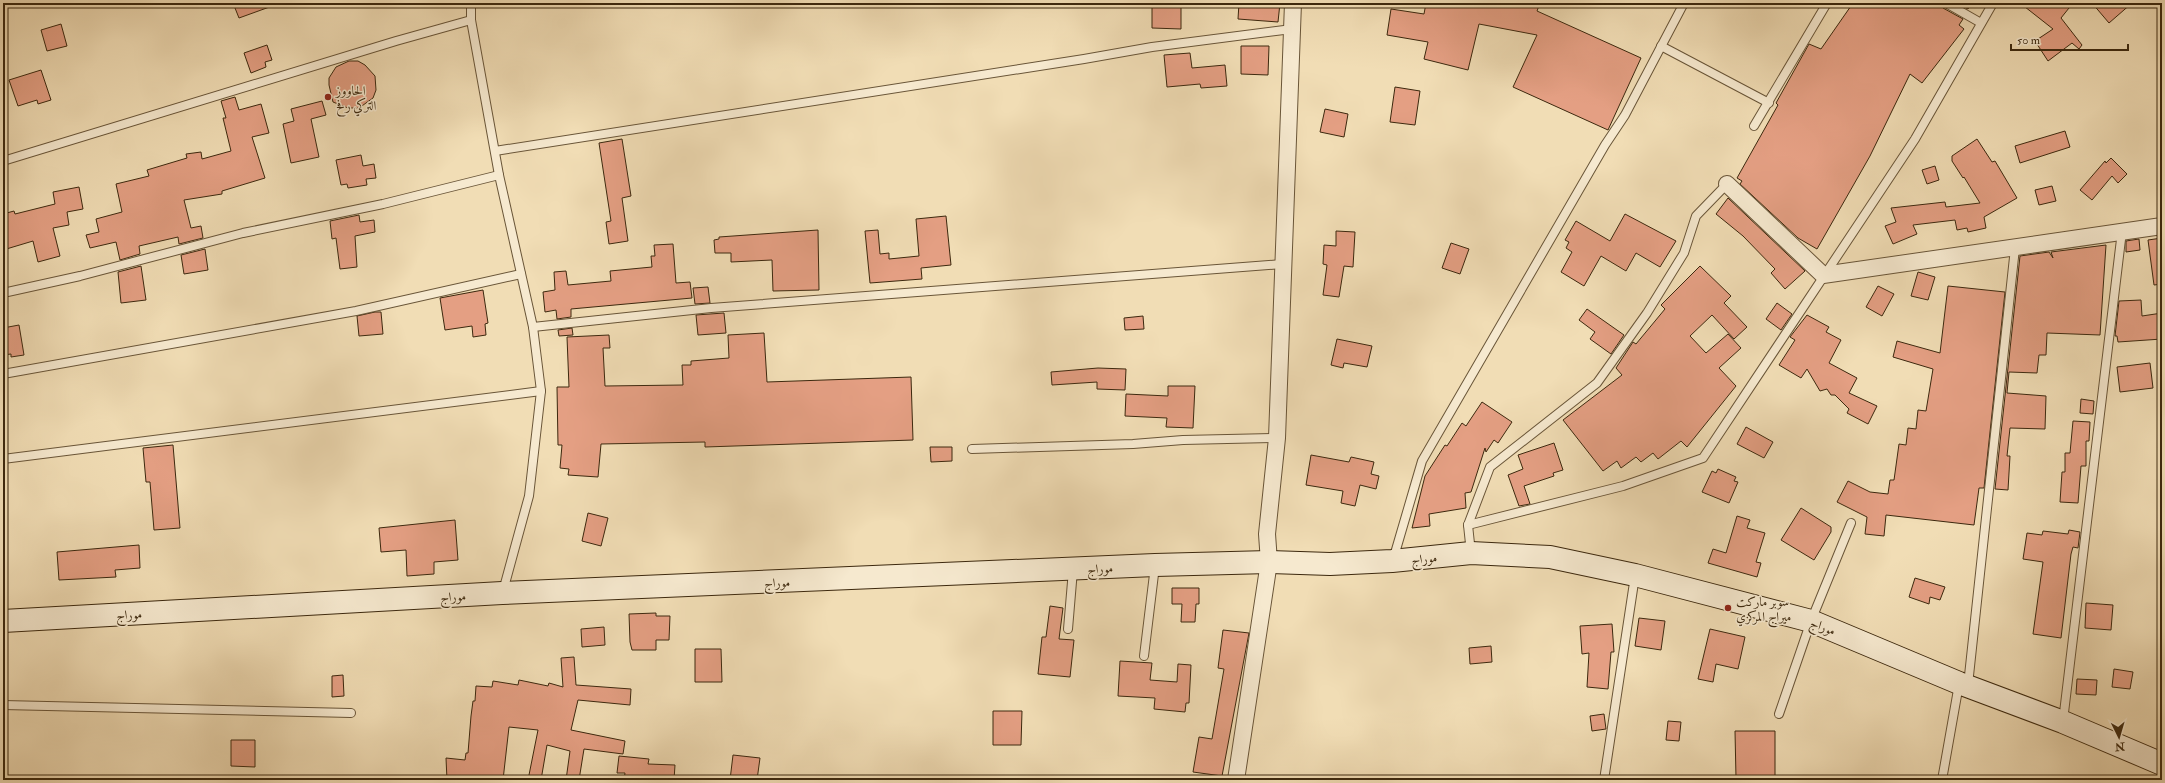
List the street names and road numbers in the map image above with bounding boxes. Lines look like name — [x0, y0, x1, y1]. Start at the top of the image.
street label: موراج — [1410, 550, 1438, 571]
street label: موراج — [1087, 560, 1114, 581]
street label: موراج — [764, 575, 790, 594]
street label: موراج — [440, 588, 467, 609]
street label: موراج — [116, 606, 143, 627]
street label: موراج — [1806, 615, 1838, 642]

